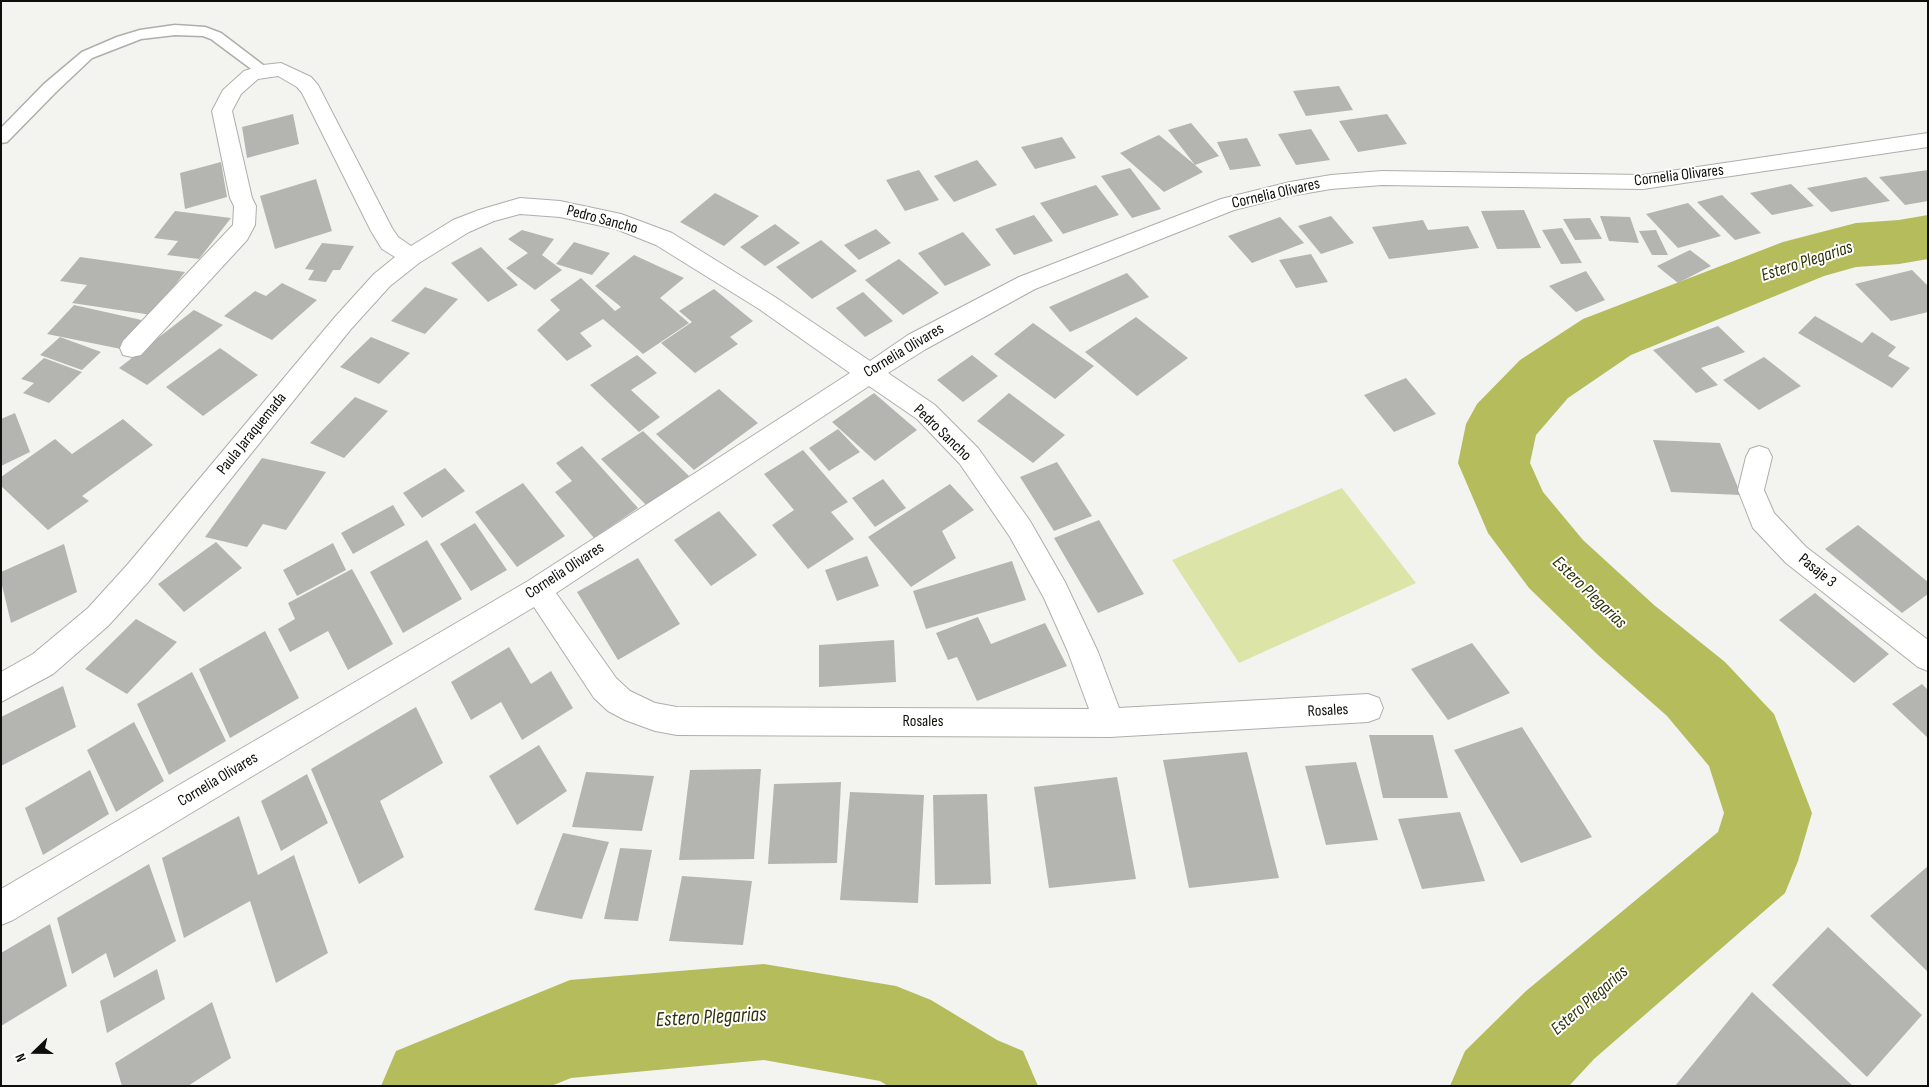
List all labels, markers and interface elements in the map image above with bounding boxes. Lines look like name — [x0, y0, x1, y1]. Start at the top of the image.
street label: Cornelia Olivares — [1633, 161, 1725, 191]
street label: Cornelia Olivares — [1230, 175, 1322, 213]
street label: Pedro Sancho — [564, 201, 640, 239]
water label: Estero Plegarias — [1758, 237, 1856, 287]
street label: Cornelia Olivares — [861, 320, 947, 382]
street label: Paula Jaraquemada — [213, 389, 291, 479]
street label: Pedro Sancho — [909, 401, 975, 465]
street label: Cornelia Olivares — [522, 538, 608, 604]
street label: Pasaje 3 — [1794, 550, 1840, 592]
water label: Estero Plegarias — [1547, 552, 1631, 634]
street label: Rosales — [1307, 700, 1349, 722]
street label: Rosales — [903, 712, 943, 732]
street label: Cornelia Olivares — [175, 749, 261, 811]
water label: Estero Plegarias — [1547, 962, 1633, 1040]
water label: Estero Plegarias — [655, 1003, 767, 1033]
north arrow — [10, 1027, 60, 1077]
text: N — [11, 1051, 30, 1064]

